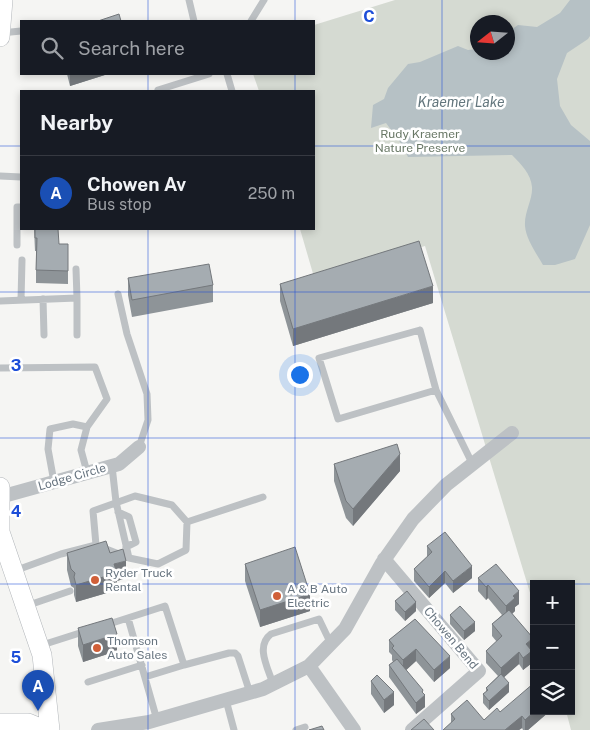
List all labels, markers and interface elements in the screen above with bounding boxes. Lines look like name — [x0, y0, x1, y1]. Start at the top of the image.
text: C — [363, 7, 375, 26]
north arrow — [470, 15, 515, 60]
search box — [20, 20, 315, 75]
icon: search — [38, 34, 66, 62]
text: Search here — [78, 37, 185, 59]
water label: Kraemer Lake — [417, 94, 505, 110]
text: Nearby — [40, 110, 113, 135]
park label: Rudy Kraemer Nature Preserve — [375, 127, 466, 155]
text: Chowen Av — [87, 173, 186, 195]
text: A — [50, 184, 62, 203]
text: 250 m — [248, 184, 295, 203]
text: Bus stop — [87, 195, 151, 214]
text: 3 — [11, 356, 21, 375]
your location — [287, 362, 313, 388]
street label: Lodge Circle — [36, 461, 108, 493]
text: 4 — [11, 502, 22, 521]
place label: Ryder Truck Rental — [105, 566, 173, 594]
marker: Ryder Truck Rental — [89, 574, 101, 586]
map controls — [530, 580, 575, 715]
button: + — [530, 580, 575, 625]
place label: A & B Auto Electric — [287, 582, 348, 610]
marker: A & B Auto Electric — [271, 590, 283, 602]
street label: Chowen Bend — [421, 604, 481, 672]
button: − — [530, 625, 575, 670]
place label: Thomson Auto Sales — [107, 634, 167, 662]
marker: Thomson Auto Sales — [91, 642, 103, 654]
text: 5 — [11, 648, 22, 667]
pin: A — [22, 670, 54, 711]
button: layers — [530, 670, 575, 715]

